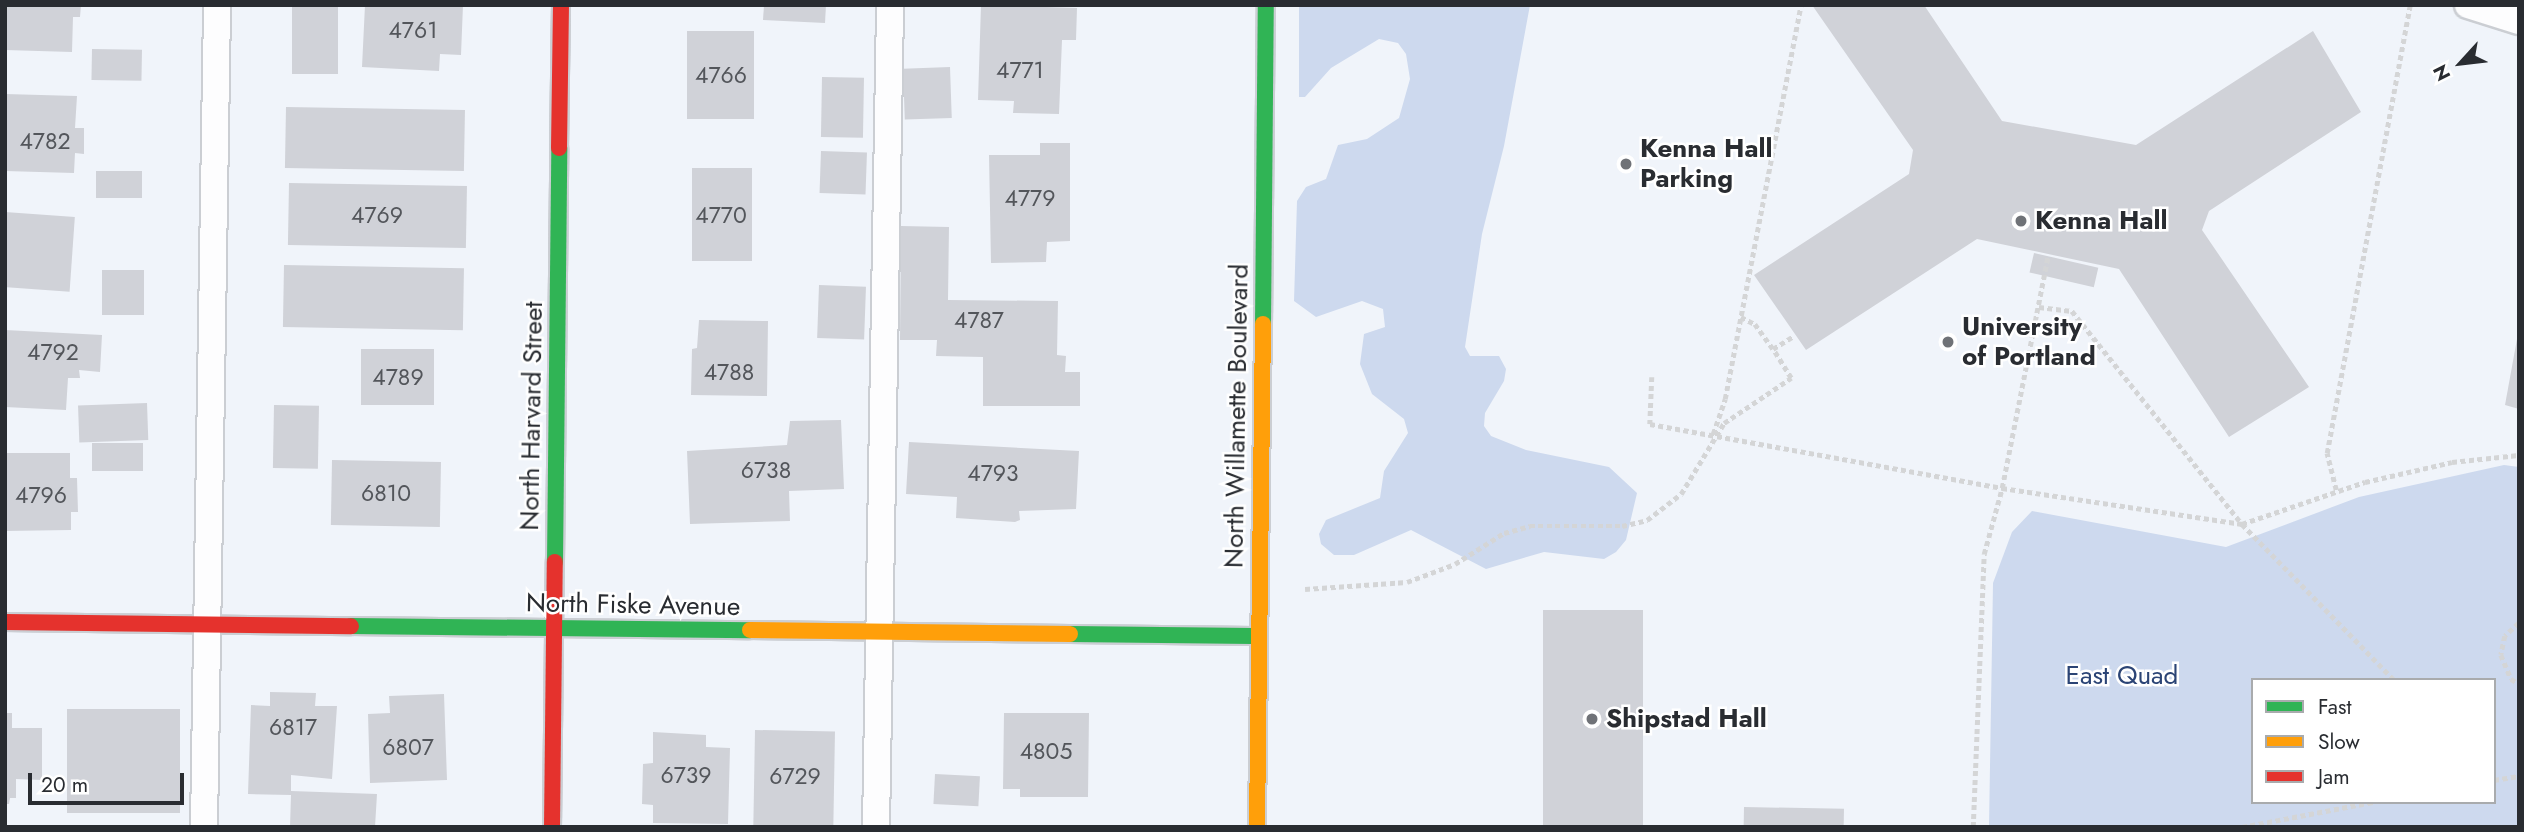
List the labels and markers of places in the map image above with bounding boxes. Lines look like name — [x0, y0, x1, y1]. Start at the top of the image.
place label: Kenna Hall Parking — [1640, 133, 1772, 194]
marker: Kenna Hall Parking — [1618, 156, 1634, 172]
place label: Kenna Hall — [2035, 205, 2167, 237]
marker: Kenna Hall — [2013, 213, 2029, 229]
place label: University of Portland — [1962, 311, 2096, 372]
marker: University of Portland — [1940, 334, 1956, 350]
place label: Shipstad Hall — [1606, 703, 1767, 735]
marker: Shipstad Hall — [1584, 711, 1600, 727]

